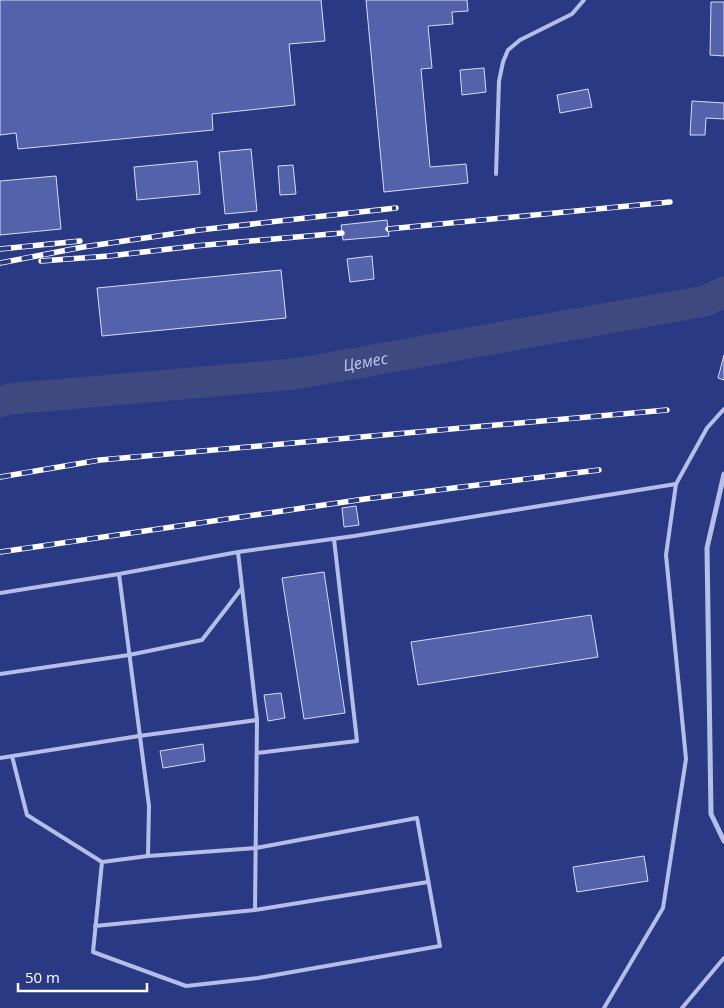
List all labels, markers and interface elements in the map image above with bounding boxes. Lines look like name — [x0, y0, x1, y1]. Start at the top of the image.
water label: Цемес — [341, 347, 390, 376]
scale bar — [18, 960, 146, 992]
text: 50 m — [25, 967, 60, 987]

